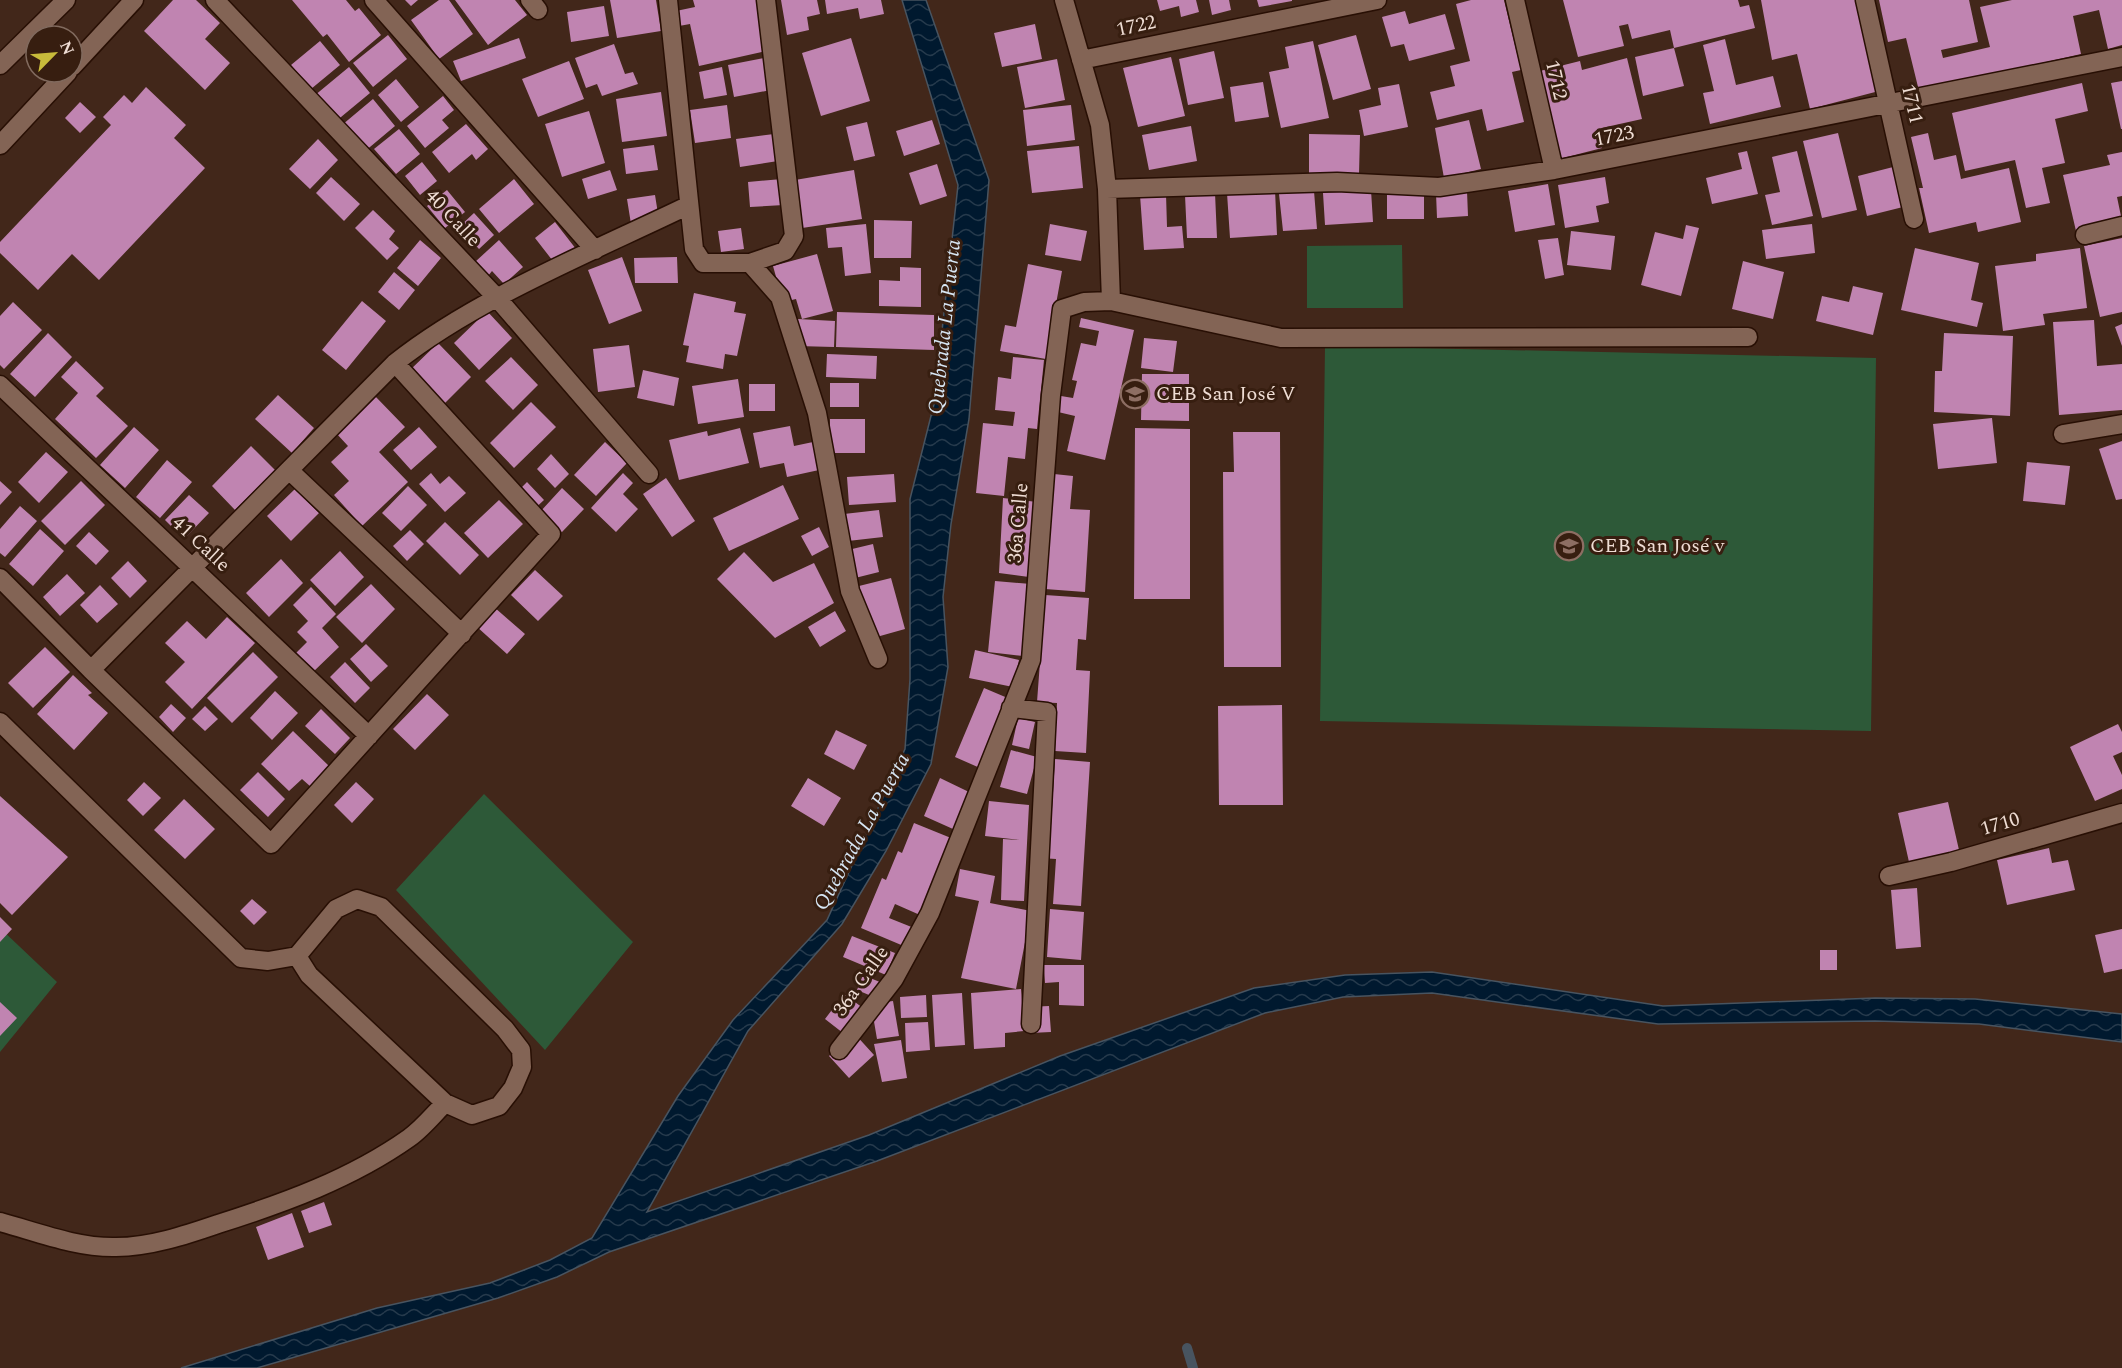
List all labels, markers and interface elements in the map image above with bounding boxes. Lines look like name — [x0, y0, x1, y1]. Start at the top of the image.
street label: 1722 — [1113, 7, 1159, 45]
north arrow — [24, 24, 84, 84]
text: N — [53, 37, 80, 59]
street label: 1712 — [1537, 57, 1575, 103]
street label: 1711 — [1893, 81, 1931, 127]
street label: 1723 — [1592, 117, 1636, 155]
street label: 40 Calle — [418, 182, 488, 254]
water label: Quebrada La Puerta — [920, 238, 970, 416]
school or university icon: CEB San José V — [1119, 378, 1151, 410]
place label: CEB San José V — [1156, 379, 1296, 409]
street label: 36a Calle — [1000, 482, 1036, 564]
street label: 41 Calle — [165, 509, 237, 579]
school or university icon: CEB San José v — [1553, 530, 1585, 562]
place label: CEB San José v — [1590, 531, 1726, 561]
water label: Quebrada La Puerta — [805, 747, 919, 917]
street label: 1710 — [1977, 804, 2023, 844]
street label: 36a Calle — [826, 939, 896, 1023]

